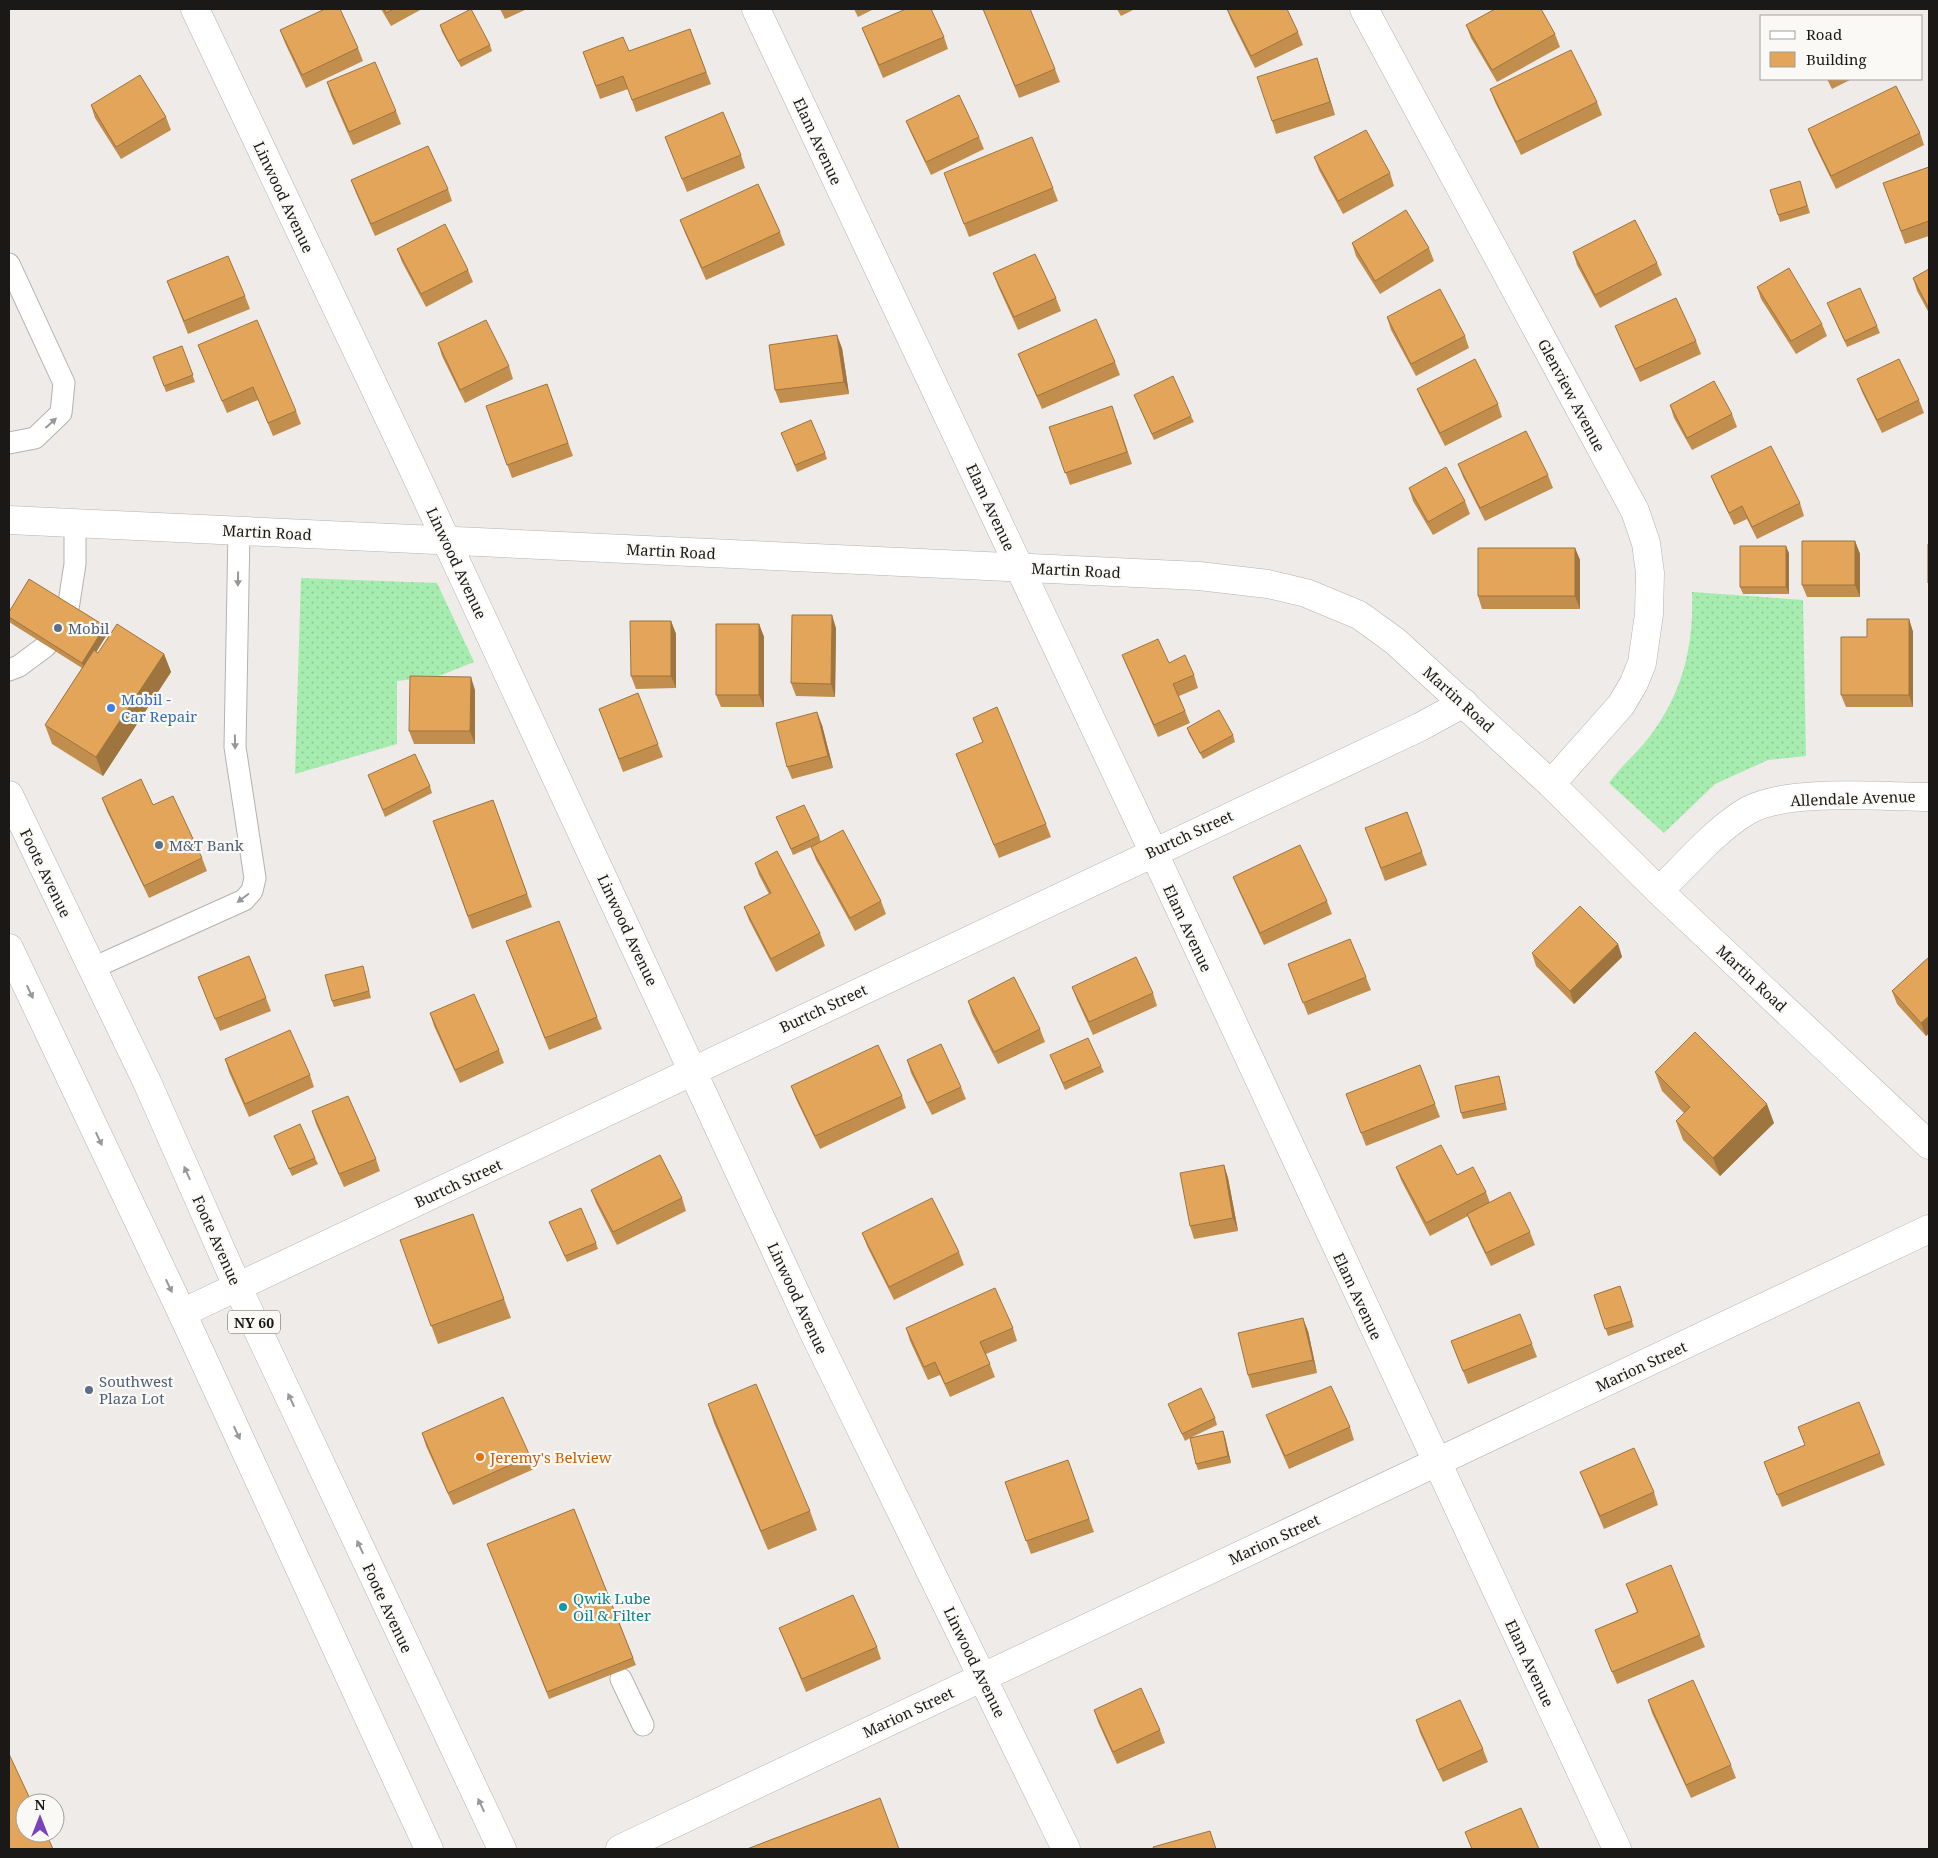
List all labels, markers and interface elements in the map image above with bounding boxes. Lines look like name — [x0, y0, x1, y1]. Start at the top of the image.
legend — [1760, 15, 1923, 80]
text: Road — [1806, 24, 1842, 44]
text: Building — [1806, 49, 1867, 69]
street label: Elam Avenue — [789, 94, 847, 188]
street label: Linwood Avenue — [249, 138, 319, 256]
street label: Glenview Avenue — [1534, 335, 1610, 455]
one-way arrow — [45, 417, 58, 428]
street label: Elam Avenue — [962, 460, 1020, 554]
street label: Linwood Avenue — [422, 504, 492, 622]
street label: Martin Road — [222, 520, 312, 544]
street label: Martin Road — [626, 539, 716, 563]
street label: Martin Road — [1031, 558, 1121, 582]
one-way arrow — [234, 571, 242, 587]
place label: Mobil — [68, 618, 110, 638]
marker: Mobil — [52, 622, 64, 634]
street label: Martin Road — [1419, 662, 1499, 736]
place label: Mobil - Car Repair — [121, 689, 197, 726]
marker: Mobil - Car Repair — [105, 702, 117, 714]
one-way arrow — [231, 734, 239, 750]
street label: Allendale Avenue — [1790, 786, 1916, 810]
street label: Burtch Street — [1142, 805, 1236, 863]
street label: Foote Avenue — [16, 825, 76, 921]
place label: M&T Bank — [169, 835, 244, 855]
marker: M&T Bank — [153, 839, 165, 851]
street label: Linwood Avenue — [593, 871, 663, 989]
street label: Elam Avenue — [1159, 881, 1217, 975]
one-way arrow — [236, 893, 250, 903]
street label: Martin Road — [1712, 940, 1792, 1016]
street label: Burtch Street — [776, 979, 870, 1037]
one-way arrow — [26, 985, 34, 999]
one-way arrow — [95, 1132, 103, 1146]
street label: Burtch Street — [411, 1154, 505, 1212]
one-way arrow — [183, 1166, 191, 1180]
street label: Foote Avenue — [188, 1192, 246, 1288]
street label: Linwood Avenue — [763, 1239, 833, 1357]
street label: Elam Avenue — [1329, 1249, 1387, 1343]
one-way arrow — [165, 1279, 173, 1293]
road number: NY 60 — [228, 1310, 280, 1334]
street label: Marion Street — [1592, 1336, 1690, 1396]
place label: Southwest Plaza Lot — [99, 1371, 173, 1408]
marker: Southwest Plaza Lot — [83, 1384, 95, 1396]
one-way arrow — [286, 1393, 294, 1407]
one-way arrow — [234, 1426, 242, 1440]
place label: Jeremy's Belview — [489, 1447, 612, 1467]
marker: Jeremy's Belview — [474, 1451, 486, 1463]
street label: Marion Street — [1225, 1509, 1323, 1569]
one-way arrow — [355, 1540, 363, 1554]
street label: Foote Avenue — [359, 1560, 417, 1656]
place label: Qwik Lube Oil & Filter — [573, 1588, 651, 1625]
marker: Qwik Lube Oil & Filter — [557, 1601, 569, 1613]
street label: Linwood Avenue — [940, 1603, 1010, 1721]
street label: Elam Avenue — [1501, 1616, 1559, 1710]
street label: Marion Street — [859, 1682, 957, 1742]
north arrow — [15, 1793, 65, 1843]
text: N — [34, 1795, 46, 1814]
one-way arrow — [477, 1798, 485, 1812]

